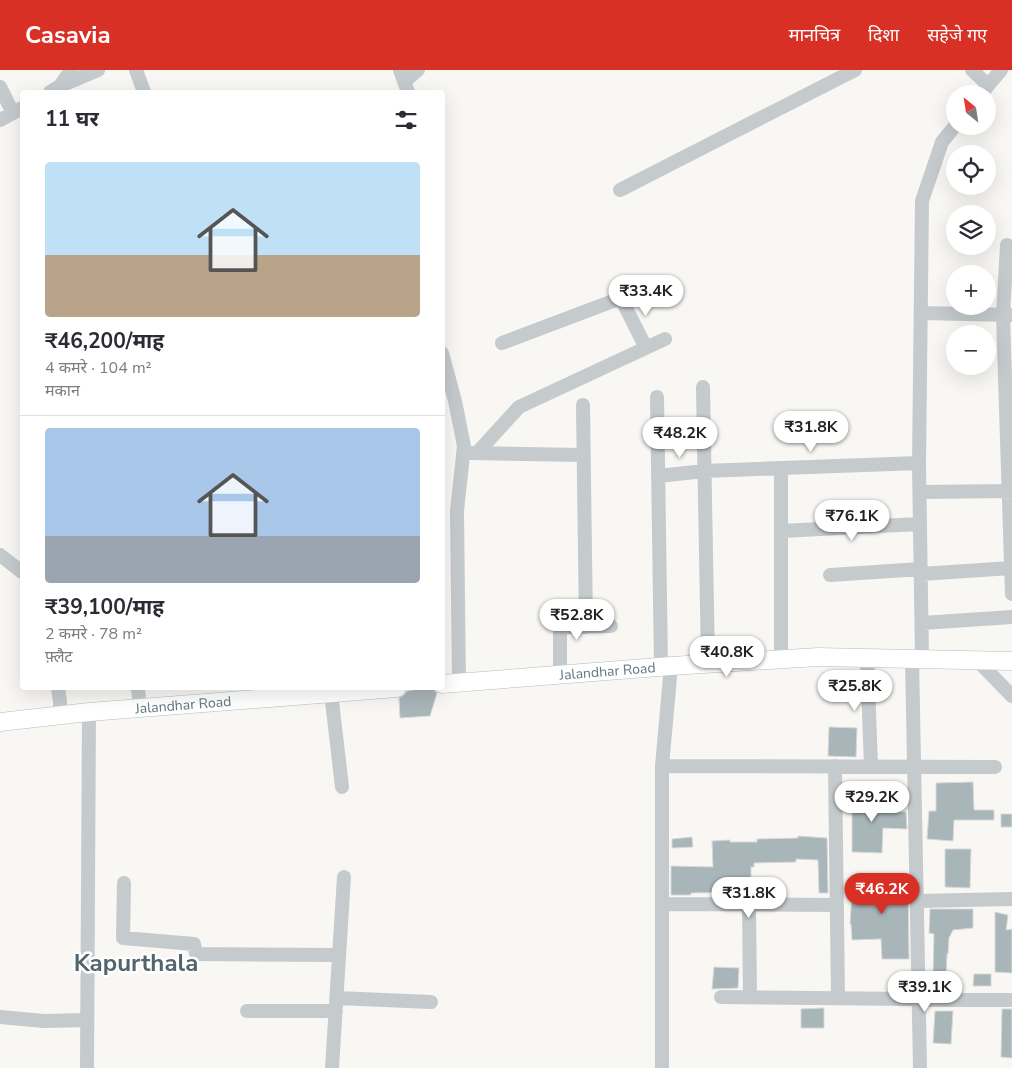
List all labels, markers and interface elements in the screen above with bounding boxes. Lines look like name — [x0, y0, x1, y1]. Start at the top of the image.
text: Casavia — [25, 19, 111, 51]
text: मानचित्र — [789, 23, 840, 47]
text: दिशा — [868, 23, 899, 47]
text: सहेजे गए — [927, 23, 987, 47]
north arrow — [946, 85, 996, 135]
map controls — [946, 85, 996, 375]
text: 11 घर — [45, 105, 99, 133]
icon: filters — [392, 106, 420, 134]
button: locate — [946, 145, 996, 195]
icon: home — [188, 195, 278, 285]
button: layers — [946, 205, 996, 255]
button: + — [946, 265, 996, 315]
pin: ₹33.4K — [605, 274, 687, 317]
text: ₹33.4K — [620, 280, 673, 302]
button: − — [946, 325, 996, 375]
text: ₹46,200/माह — [45, 327, 164, 355]
text: 4 कमरे · 104 m² — [45, 357, 152, 379]
text: मकान — [45, 380, 80, 402]
pin: ₹31.8K — [770, 410, 852, 453]
pin: ₹48.2K — [639, 416, 721, 459]
text: ₹31.8K — [785, 416, 838, 438]
text: ₹48.2K — [654, 422, 707, 444]
icon: home — [188, 460, 278, 550]
pin: ₹76.1K — [811, 500, 893, 542]
text: ₹76.1K — [826, 505, 879, 527]
text: ₹39,100/माह — [45, 593, 164, 621]
pin: ₹52.8K — [536, 598, 618, 641]
text: ₹52.8K — [551, 604, 604, 626]
text: 2 कमरे · 78 m² — [45, 623, 142, 645]
pin: ₹40.8K — [686, 636, 768, 678]
text: ₹40.8K — [701, 641, 754, 663]
text: फ़्लैट — [45, 646, 73, 668]
street label: Jalandhar Road — [558, 658, 656, 685]
pin: ₹25.8K — [814, 670, 896, 712]
text: ₹25.8K — [829, 675, 882, 697]
street label: Jalandhar Road — [133, 692, 232, 718]
pin: ₹29.2K — [831, 780, 913, 823]
text: ₹29.2K — [846, 786, 899, 808]
pin: ₹46.2K — [841, 872, 923, 915]
pin: ₹31.8K — [708, 876, 790, 919]
text: ₹46.2K — [856, 878, 909, 900]
text: ₹31.8K — [723, 882, 776, 904]
district label: Kapurthala — [74, 947, 198, 979]
pin: ₹39.1K — [884, 970, 966, 1013]
text: ₹39.1K — [899, 976, 952, 998]

